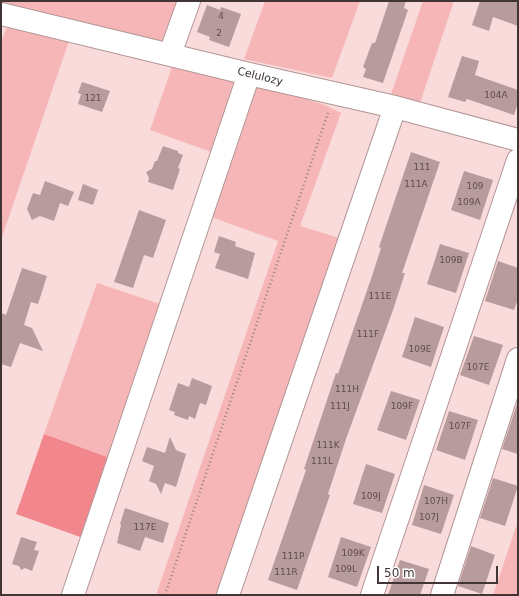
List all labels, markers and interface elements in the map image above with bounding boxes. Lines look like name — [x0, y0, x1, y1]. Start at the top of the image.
house number: 4 — [218, 12, 224, 22]
house number: 2 — [216, 29, 222, 39]
street label: Celulozy — [236, 65, 284, 89]
house number: 104A — [484, 91, 508, 101]
house number: 121 — [84, 94, 102, 104]
house number: 111 — [413, 163, 431, 173]
house number: 111A — [404, 180, 428, 190]
house number: 109 — [466, 182, 484, 192]
house number: 109A — [457, 198, 481, 208]
house number: 109B — [439, 256, 463, 266]
house number: 111E — [369, 292, 391, 302]
house number: 111F — [357, 330, 379, 340]
house number: 109E — [409, 345, 431, 355]
house number: 107E — [467, 363, 489, 373]
house number: 111H — [335, 385, 359, 395]
house number: 111J — [330, 402, 350, 412]
house number: 109F — [391, 402, 413, 412]
house number: 107F — [449, 422, 471, 432]
house number: 111K — [316, 441, 340, 451]
house number: 111L — [311, 457, 333, 467]
house number: 109J — [361, 492, 381, 502]
house number: 107H — [424, 497, 448, 507]
house number: 107J — [419, 513, 439, 523]
house number: 117E — [134, 523, 156, 533]
house number: 109K — [341, 549, 365, 559]
house number: 111P — [282, 552, 304, 562]
scale bar — [379, 558, 500, 584]
house number: 109L — [335, 565, 357, 575]
text: 50 m — [384, 566, 415, 580]
house number: 111R — [274, 568, 298, 578]

